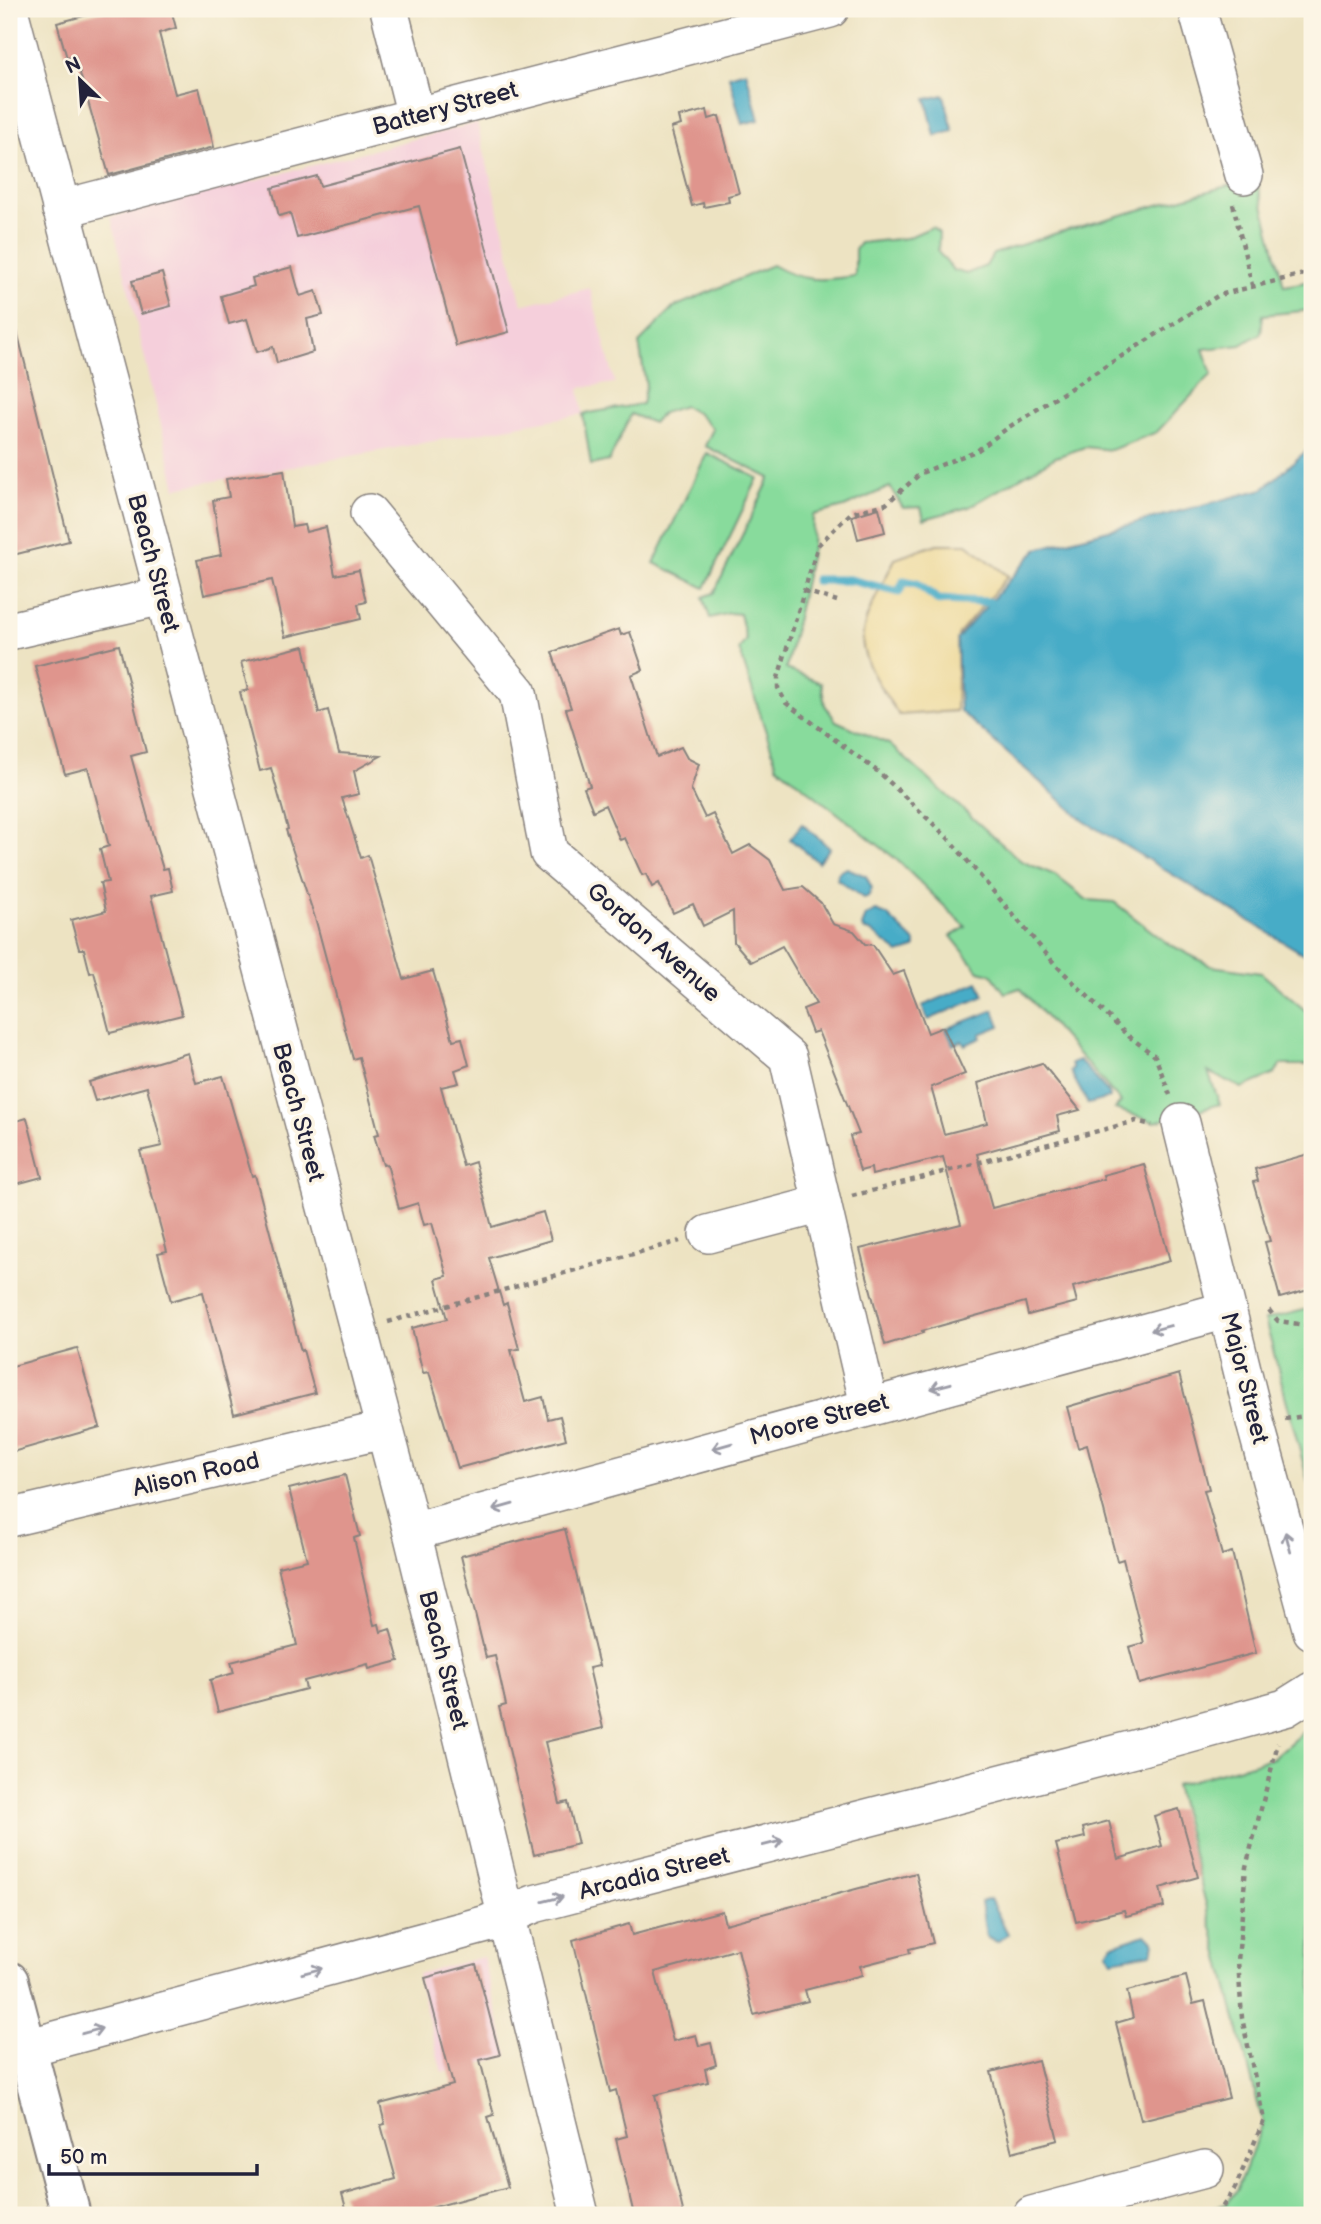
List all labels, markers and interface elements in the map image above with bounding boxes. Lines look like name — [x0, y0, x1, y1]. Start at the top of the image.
north arrow — [46, 46, 116, 116]
text: N — [62, 53, 85, 79]
street label: Battery Street — [369, 75, 522, 142]
street label: Beach Street — [121, 491, 186, 636]
street label: Gordon Avenue — [581, 876, 726, 1008]
street label: Beach Street — [266, 1040, 331, 1185]
street label: Major Street — [1214, 1309, 1275, 1447]
one-way arrow — [1150, 1322, 1173, 1335]
one-way arrow — [931, 1380, 953, 1393]
street label: Moore Street — [747, 1387, 892, 1452]
one-way arrow — [711, 1441, 733, 1454]
street label: Alison Road — [130, 1446, 262, 1503]
one-way arrow — [492, 1501, 515, 1514]
one-way arrow — [1281, 1531, 1294, 1554]
street label: Beach Street — [412, 1588, 475, 1733]
one-way arrow — [761, 1836, 784, 1849]
street label: Arcadia Street — [576, 1841, 733, 1906]
one-way arrow — [541, 1892, 564, 1905]
one-way arrow — [301, 1964, 323, 1977]
one-way arrow — [80, 2024, 103, 2037]
scale bar — [49, 2133, 257, 2177]
text: 50 m — [60, 2145, 107, 2170]

